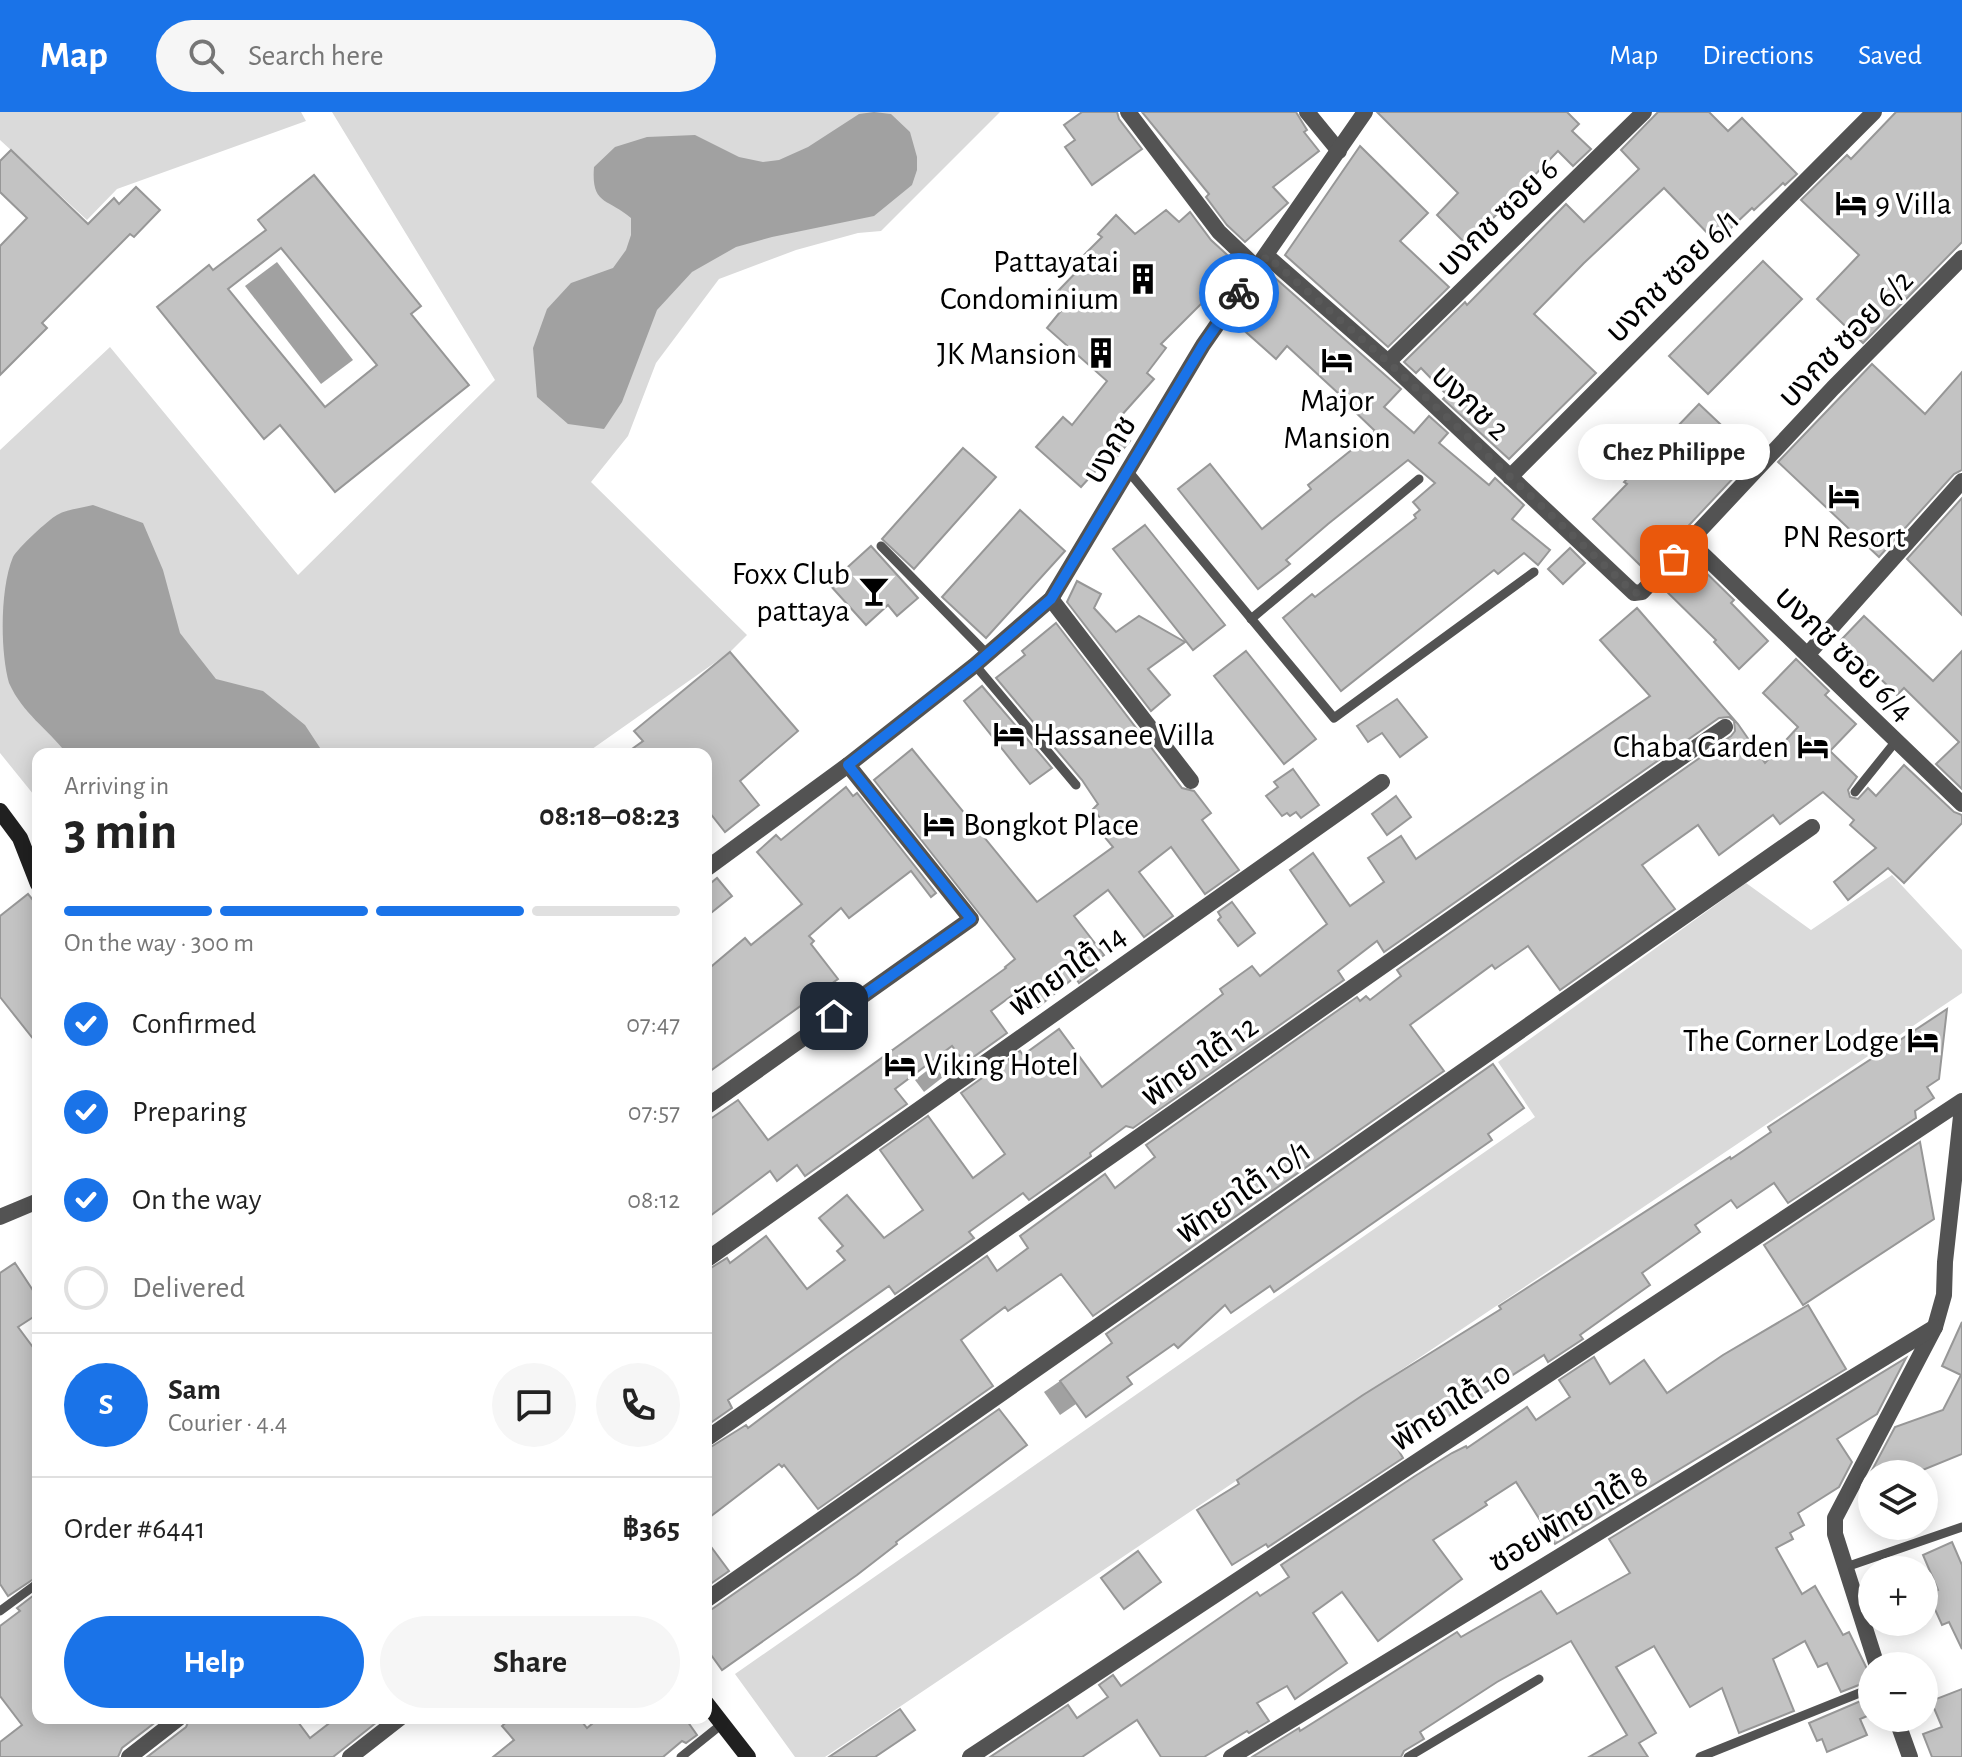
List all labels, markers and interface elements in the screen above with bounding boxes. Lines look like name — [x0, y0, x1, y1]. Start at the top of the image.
search box — [156, 20, 716, 92]
icon: search — [184, 34, 228, 78]
text: Map — [40, 37, 108, 75]
text: Search here — [248, 41, 384, 71]
text: Map — [1609, 42, 1658, 70]
text: Directions — [1702, 42, 1814, 70]
text: Saved — [1858, 42, 1922, 70]
street label: บงกช ซอย 6 — [1431, 153, 1564, 283]
hotel icon: 9 Villa — [1834, 186, 1868, 220]
place label: 9 Villa — [1875, 188, 1952, 220]
street label: บงกช ซอย 6/1 — [1600, 203, 1746, 349]
place label: Pattayatai Condominium — [940, 246, 1119, 315]
courier — [1199, 253, 1279, 333]
building icon: Pattayatai Condominium — [1126, 262, 1160, 296]
street label: บงกช ซอย 6/2 — [1772, 264, 1919, 414]
icon: bike — [1217, 271, 1261, 315]
building icon: JK Mansion — [1084, 336, 1118, 370]
place label: JK Mansion — [937, 338, 1077, 370]
hotel icon: Major Mansion — [1320, 343, 1354, 377]
street label: บงกช 2 — [1425, 359, 1515, 446]
place label: Major Mansion — [1283, 385, 1391, 454]
street label: บงกช — [1077, 410, 1142, 489]
callout: Chez Philippe — [1578, 423, 1770, 479]
text: Chez Philippe — [1603, 439, 1745, 465]
hotel icon: PN Resort — [1827, 479, 1861, 513]
place label: PN Resort — [1783, 521, 1905, 553]
pin — [1640, 525, 1708, 593]
icon: bag — [1652, 537, 1696, 581]
place label: Foxx Club pattaya — [732, 558, 850, 627]
bar icon: Foxx Club pattaya — [857, 574, 891, 608]
street label: บงกช ซอย 6/4 — [1769, 580, 1920, 727]
hotel icon: Hassanee Villa — [992, 717, 1026, 751]
place label: Hassanee Villa — [1033, 719, 1215, 751]
hotel icon: Chaba Garden — [1796, 729, 1830, 763]
place label: Chaba Garden — [1613, 731, 1789, 763]
text: Arriving in — [64, 773, 169, 799]
text: 08:18–08:23 — [539, 801, 680, 831]
text: 3 min — [64, 806, 177, 858]
hotel icon: Bongkot Place — [922, 807, 956, 841]
place label: Bongkot Place — [963, 809, 1139, 841]
street label: พัทยาใต้ 14 — [1003, 918, 1132, 1023]
text: On the way · 300 m — [64, 930, 254, 956]
pin — [800, 982, 868, 1050]
icon: home — [812, 994, 856, 1038]
icon: check — [64, 1002, 108, 1046]
text: Confirmed — [132, 1009, 256, 1039]
street label: พัทยาใต้ 12 — [1135, 1009, 1264, 1112]
text: 07:47 — [626, 1011, 680, 1037]
hotel icon: The Corner Lodge — [1906, 1023, 1940, 1057]
place label: The Corner Lodge — [1683, 1025, 1899, 1057]
hotel icon: Viking Hotel — [883, 1047, 917, 1081]
place label: Viking Hotel — [924, 1049, 1079, 1081]
icon: check — [64, 1090, 108, 1134]
text: Preparing — [132, 1097, 247, 1127]
text: 07:57 — [628, 1099, 680, 1125]
street label: พัทยาใต้ 10/1 — [1170, 1133, 1317, 1250]
icon: check — [64, 1178, 108, 1222]
text: On the way — [132, 1185, 261, 1215]
text: 08:12 — [627, 1187, 680, 1213]
text: Delivered — [132, 1273, 245, 1303]
street label: พัทยาใต้ 10 — [1384, 1355, 1516, 1457]
button: chat — [492, 1363, 576, 1447]
button: phone — [596, 1363, 680, 1447]
text: Sam — [168, 1375, 221, 1405]
text: S — [99, 1390, 113, 1420]
text: Courier · 4.4 — [168, 1410, 287, 1436]
street label: ซอยพัทยาใต้ 8 — [1483, 1458, 1653, 1579]
map controls — [1858, 1460, 1938, 1732]
button: layers — [1858, 1460, 1938, 1540]
text: Order #6441 — [64, 1514, 205, 1544]
text: ฿365 — [622, 1514, 680, 1544]
button: + — [1858, 1556, 1938, 1636]
button: Help — [64, 1616, 364, 1708]
button: Share — [380, 1616, 680, 1708]
button: − — [1858, 1652, 1938, 1732]

